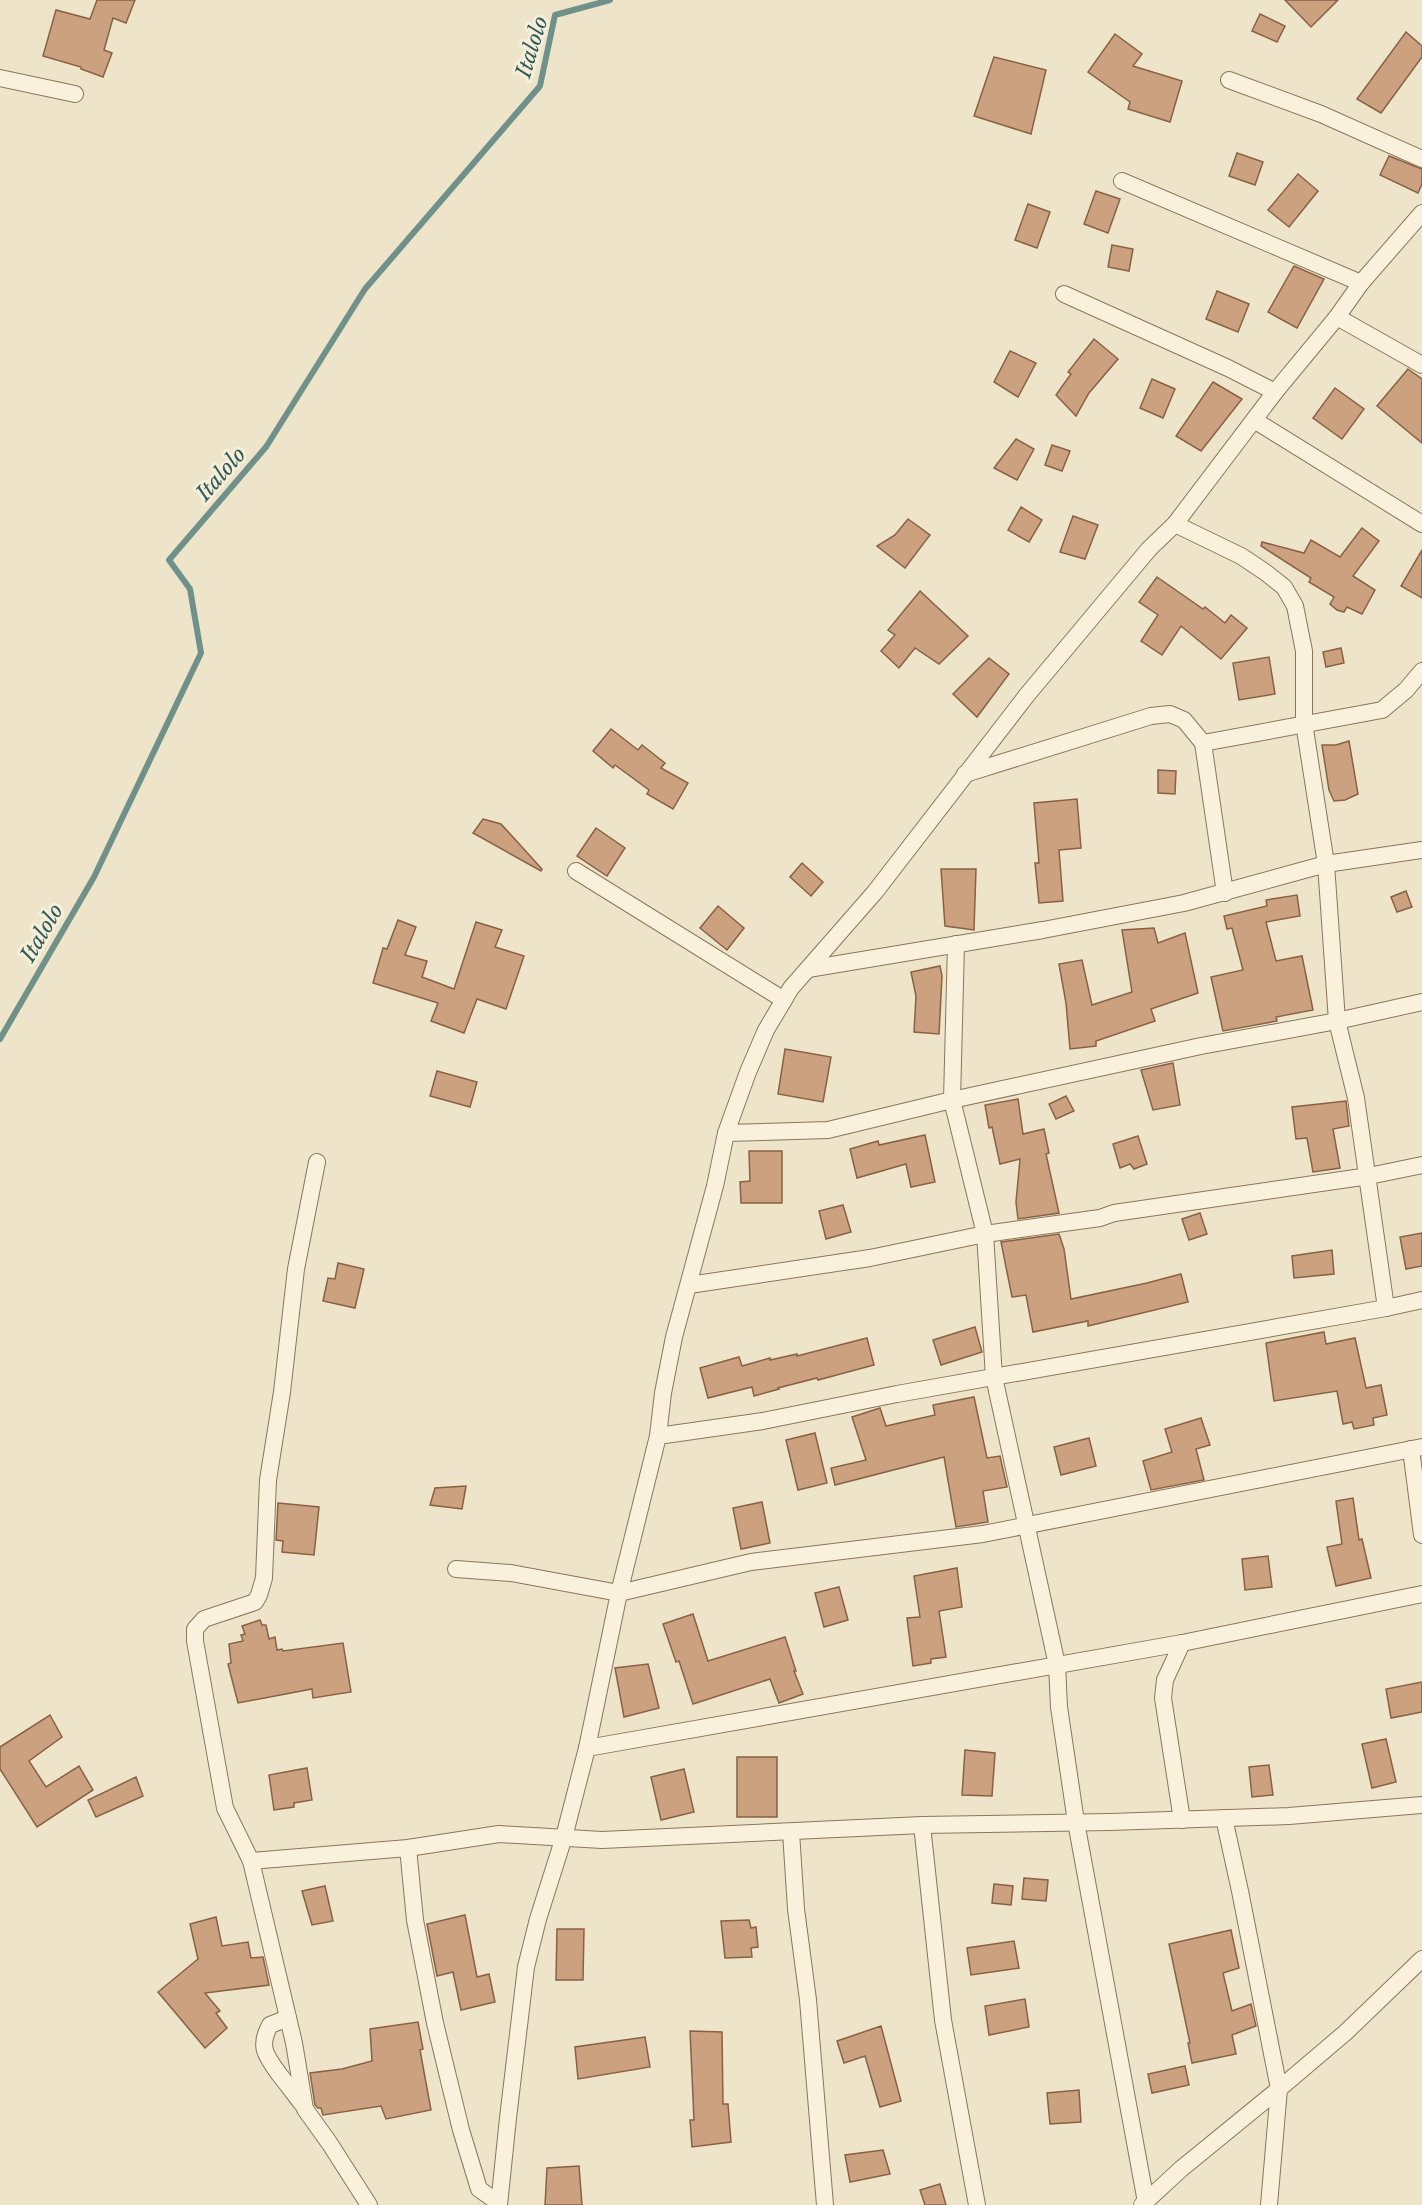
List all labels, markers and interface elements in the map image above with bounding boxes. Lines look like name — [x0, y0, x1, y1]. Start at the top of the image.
water label: Italolo — [510, 13, 554, 82]
water label: Italolo — [190, 442, 251, 507]
water label: Italolo — [15, 899, 69, 968]

